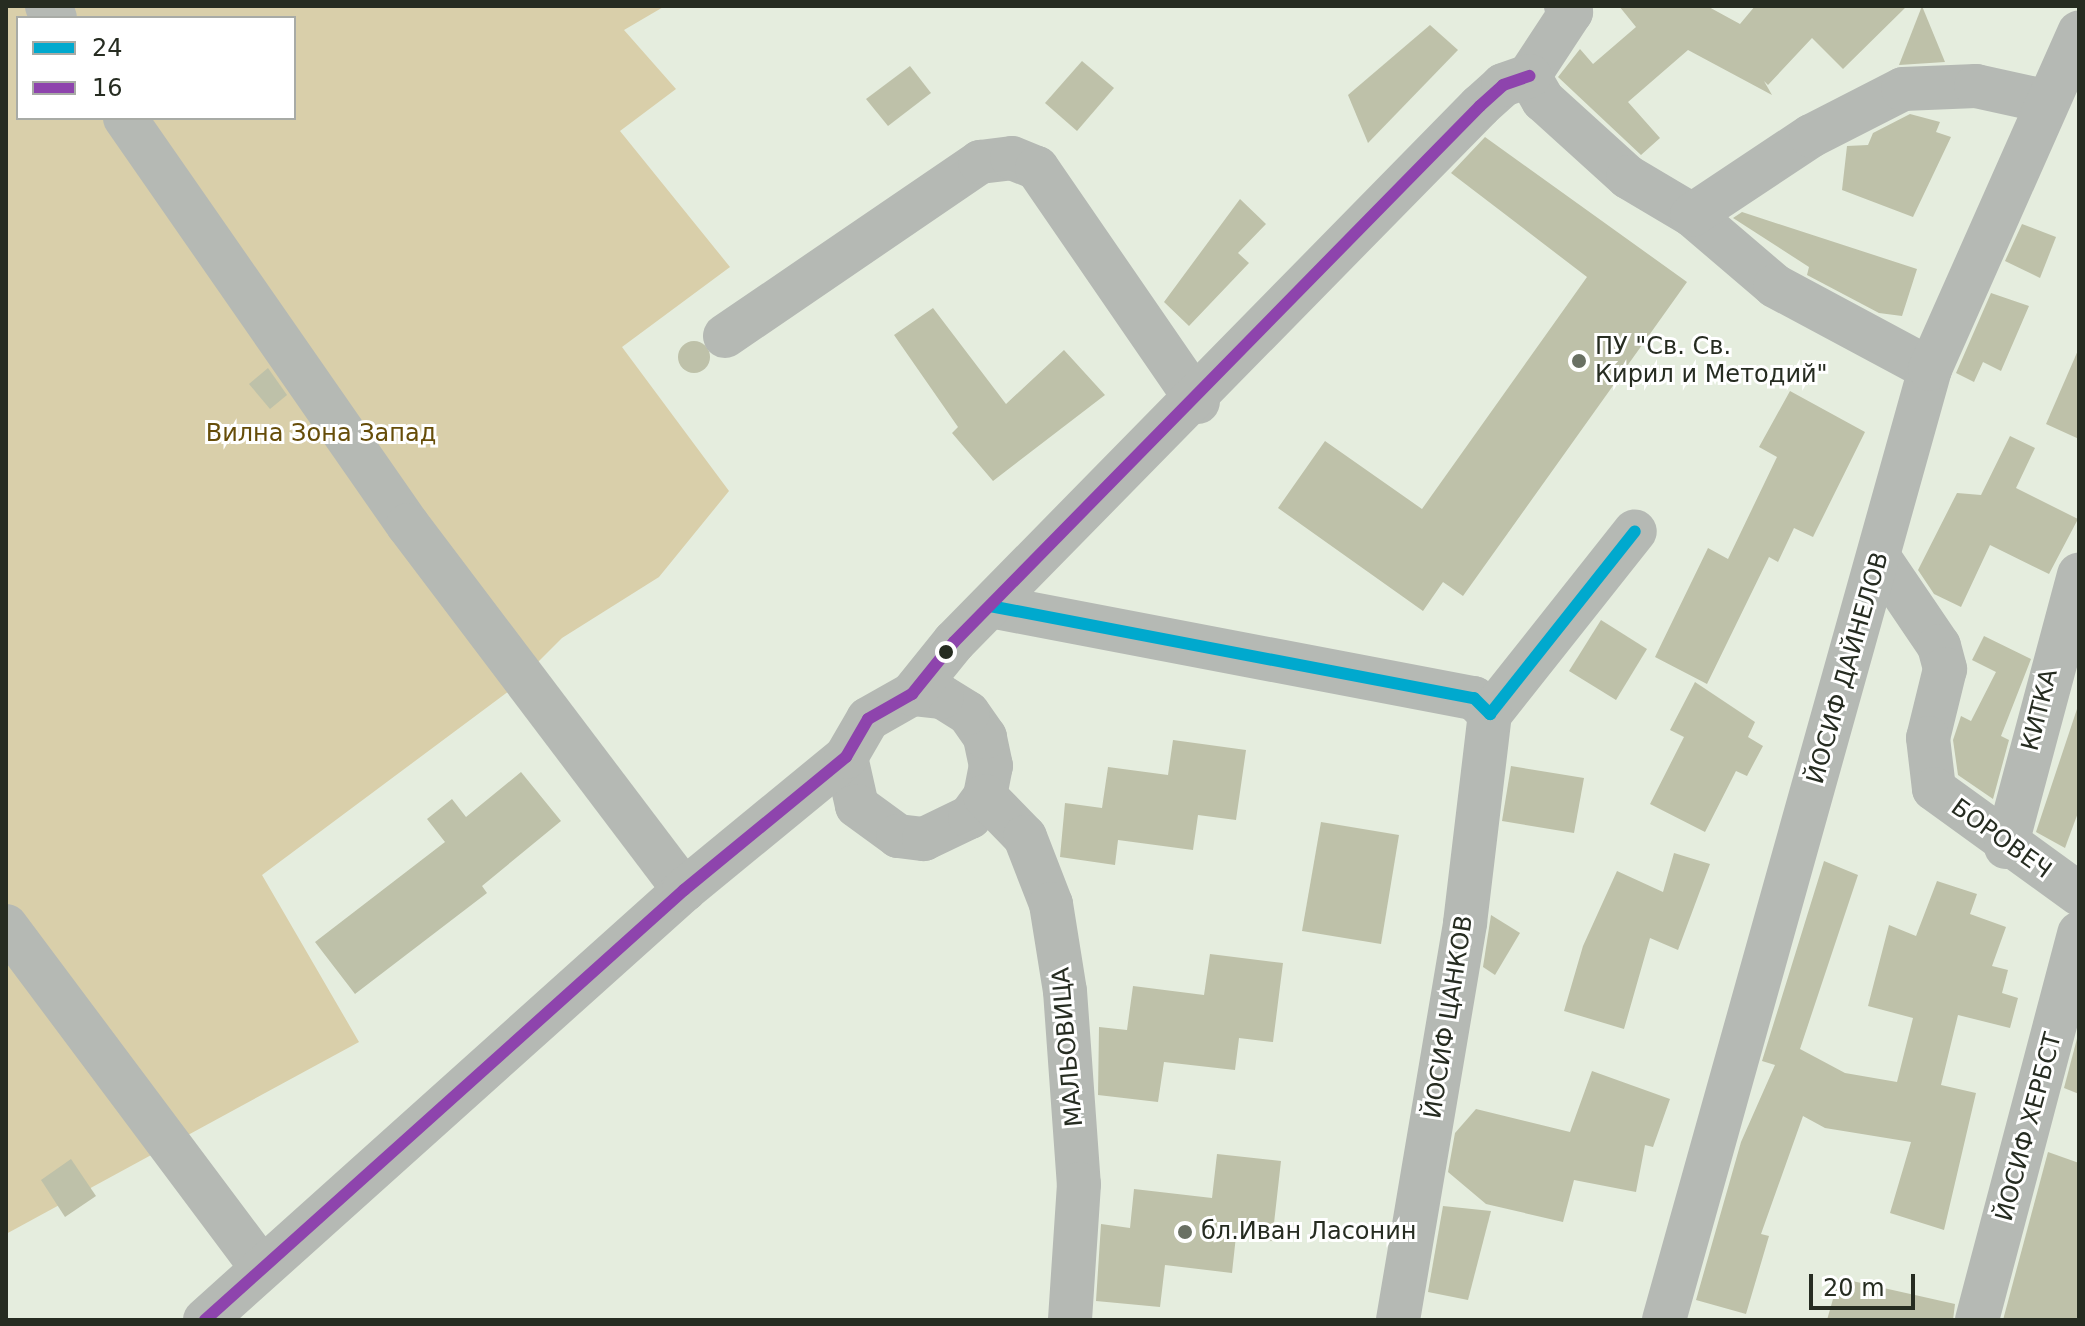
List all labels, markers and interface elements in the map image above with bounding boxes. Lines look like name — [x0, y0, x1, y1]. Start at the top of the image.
legend — [16, 16, 296, 120]
text: 24 — [92, 34, 123, 62]
text: 16 — [92, 74, 123, 102]
place label: ПУ "Св. Св. Кирил и Методий" — [1595, 333, 1828, 389]
marker: ПУ "Св. Св. Кирил и Методий" — [1570, 352, 1588, 370]
park label: Вилна Зона Запад — [206, 420, 436, 448]
street label: ЙОСИФ ДАЙНЕЛОВ — [1801, 549, 1895, 787]
unlabelled marker — [938, 644, 954, 660]
street label: КИТКА — [2016, 666, 2064, 754]
street label: БОРОВЕЧ — [1945, 793, 2057, 885]
street label: ЙОСИФ ЦАНКОВ — [1419, 913, 1479, 1121]
street label: МАЛЬОВИЦА — [1047, 966, 1089, 1128]
street label: ЙОСИФ ХЕРБСТ — [1990, 1030, 2068, 1224]
place label: бл.Иван Ласонин — [1201, 1218, 1417, 1246]
marker: бл.Иван Ласонин — [1176, 1223, 1194, 1241]
scale bar — [1813, 1258, 1919, 1308]
text: 20 m — [1823, 1274, 1885, 1302]

